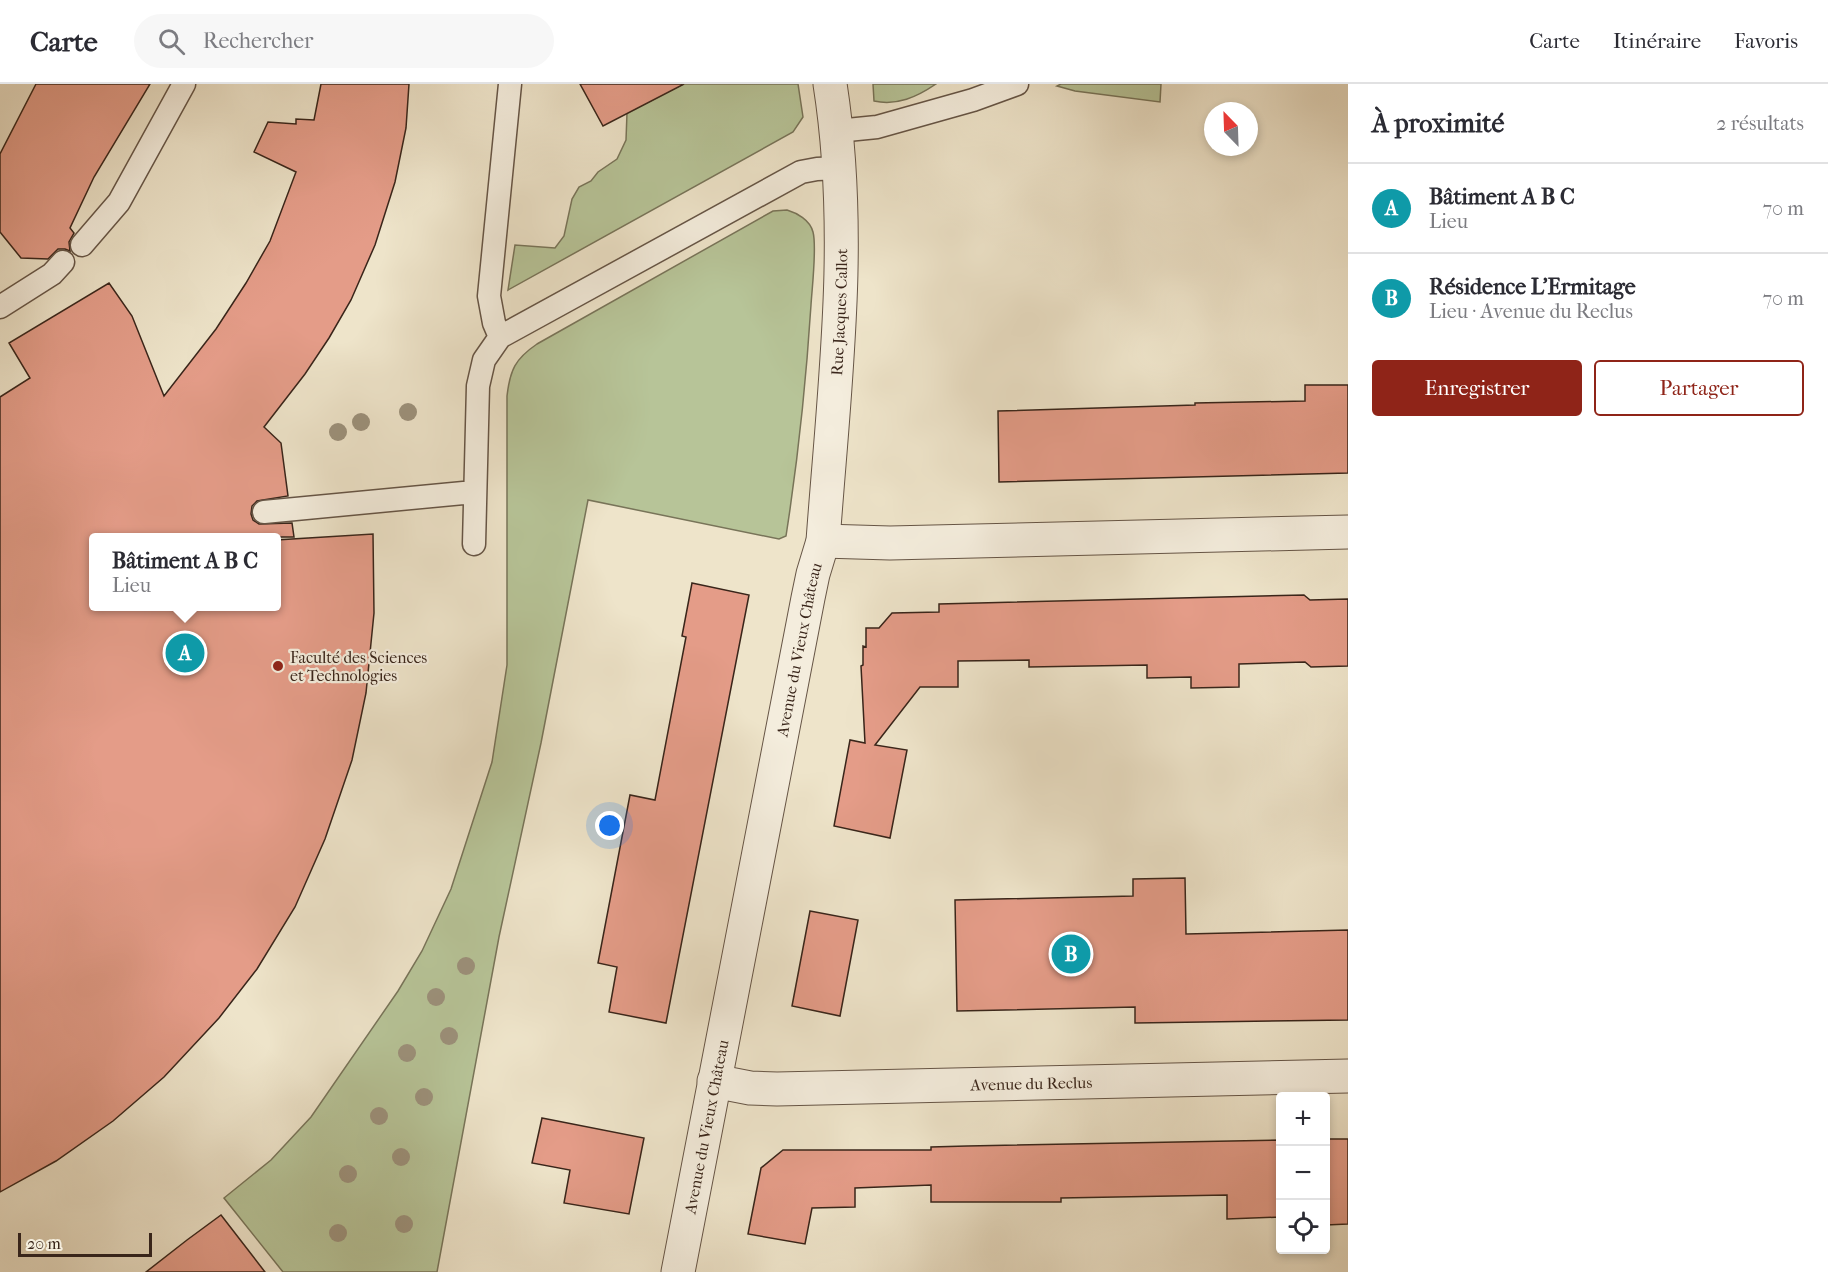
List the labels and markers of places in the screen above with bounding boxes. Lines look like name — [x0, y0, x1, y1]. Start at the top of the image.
pin: A — [166, 630, 204, 676]
place label: Faculté des Sciences et Technologies — [290, 648, 427, 685]
marker: Faculté des Sciences et Technologies — [271, 659, 285, 673]
pin: B — [1052, 932, 1090, 976]

